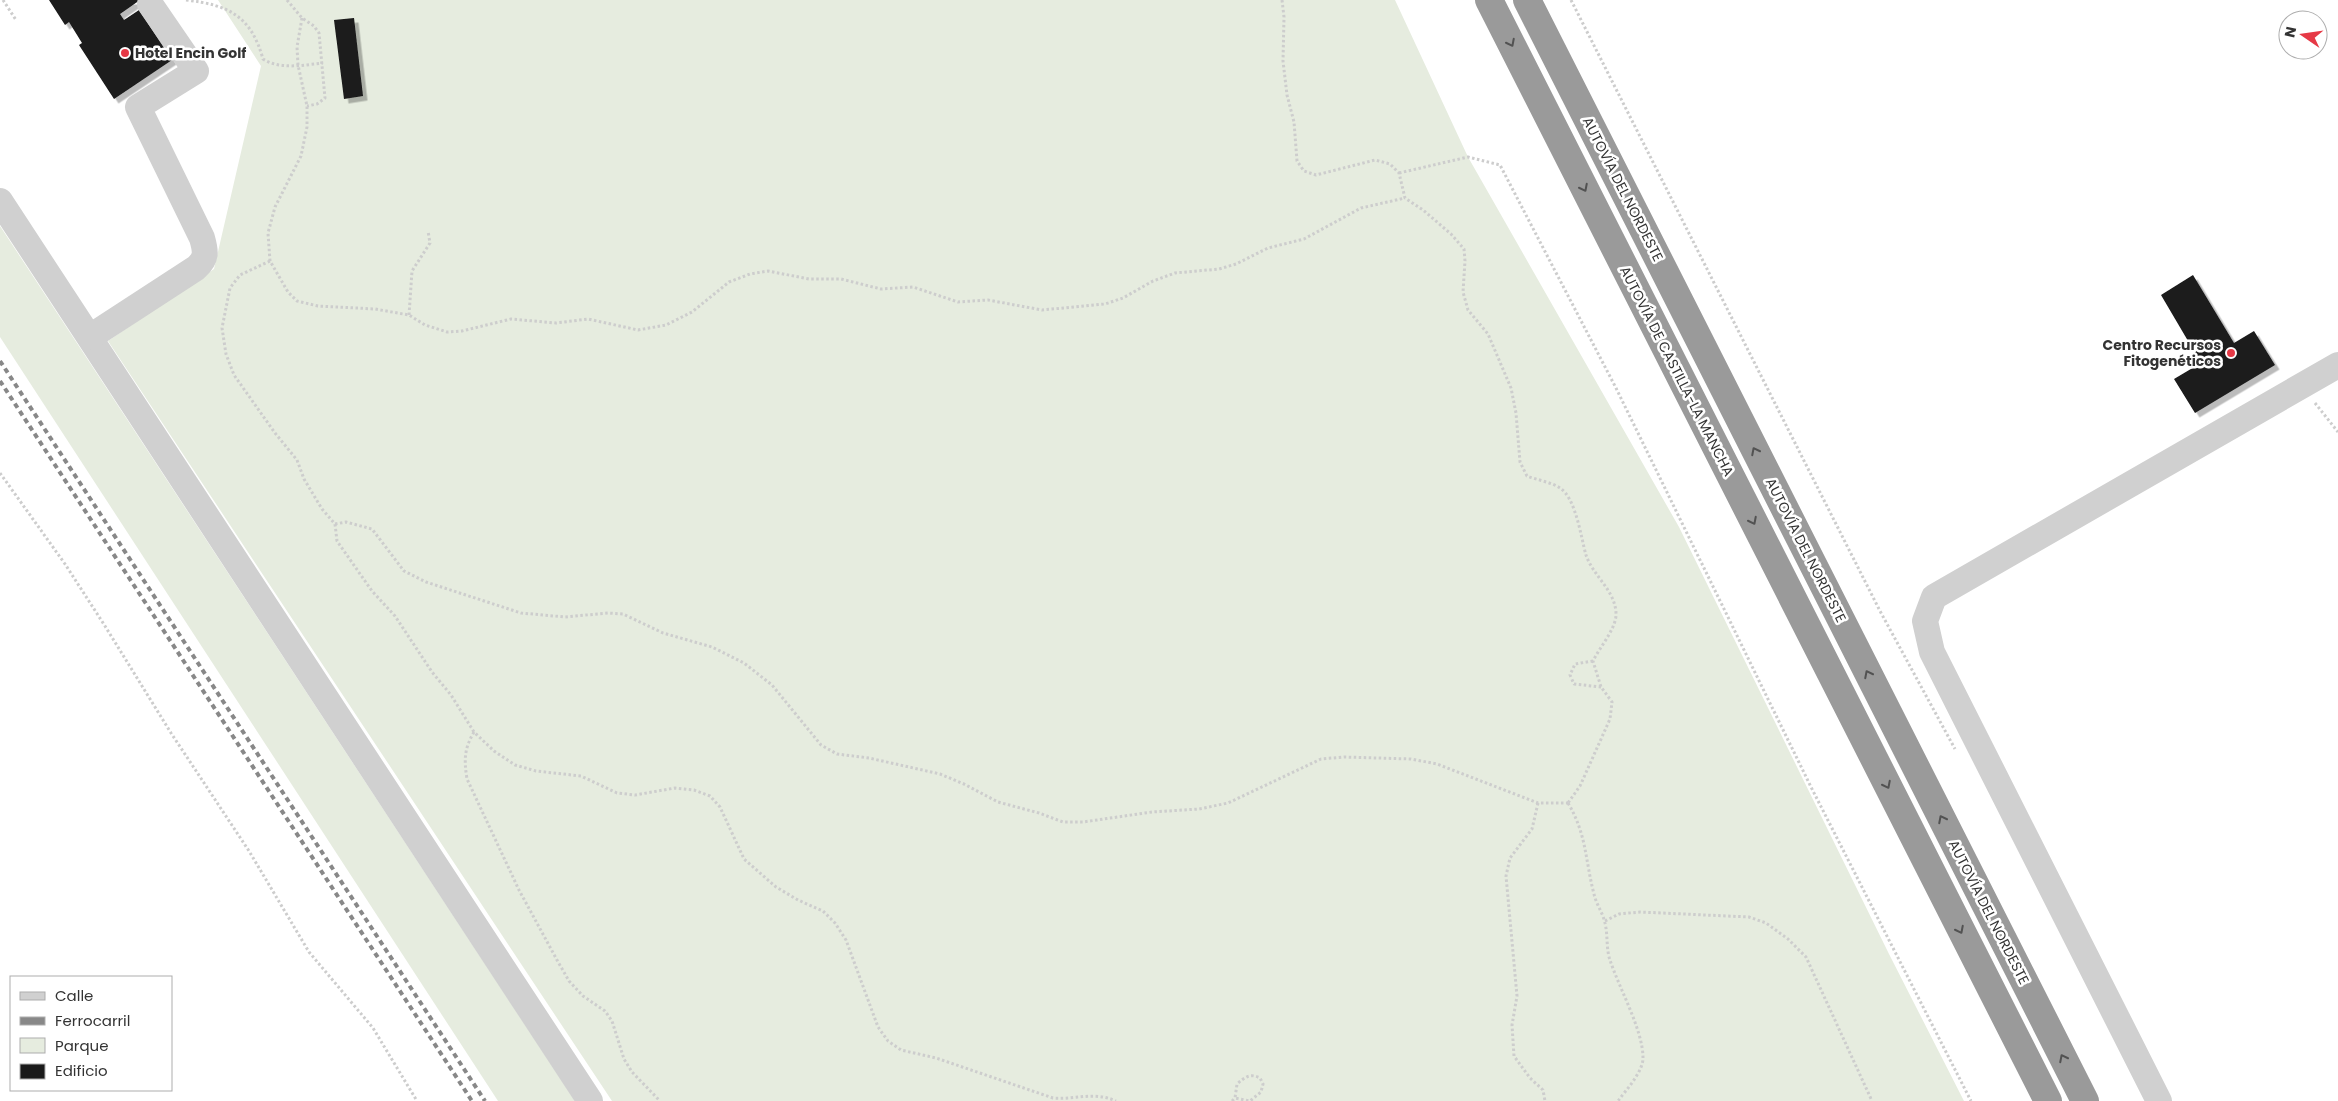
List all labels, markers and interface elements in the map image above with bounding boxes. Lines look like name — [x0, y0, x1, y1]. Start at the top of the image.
north arrow — [2278, 10, 2328, 60]
text: N — [2279, 25, 2301, 39]
one-way arrow — [1505, 38, 1515, 47]
place label: Hotel Encin Golf — [135, 43, 246, 63]
marker: Hotel Encin Golf — [119, 47, 131, 59]
street label: AUTOVÍA DEL NORDESTE — [1578, 113, 1668, 265]
one-way arrow — [1578, 183, 1588, 192]
street label: AUTOVÍA DE CASTILLA-LA MANCHA — [1615, 262, 1739, 480]
place label: Centro Recursos Fitogenéticos — [2103, 335, 2221, 371]
marker: Centro Recursos Fitogenéticos — [2225, 347, 2237, 359]
one-way arrow — [1751, 447, 1761, 456]
street label: AUTOVÍA DEL NORDESTE — [1761, 474, 1851, 626]
one-way arrow — [1747, 515, 1757, 524]
one-way arrow — [1864, 670, 1874, 679]
one-way arrow — [1881, 780, 1891, 789]
one-way arrow — [1938, 815, 1948, 824]
street label: AUTOVÍA DEL NORDESTE — [1944, 836, 2034, 988]
one-way arrow — [1954, 925, 1964, 934]
legend — [10, 976, 172, 1091]
text: Calle — [55, 985, 93, 1006]
text: Ferrocarril — [55, 1010, 130, 1031]
text: Parque — [55, 1035, 108, 1056]
one-way arrow — [2059, 1054, 2069, 1063]
text: Edificio — [55, 1060, 108, 1081]

